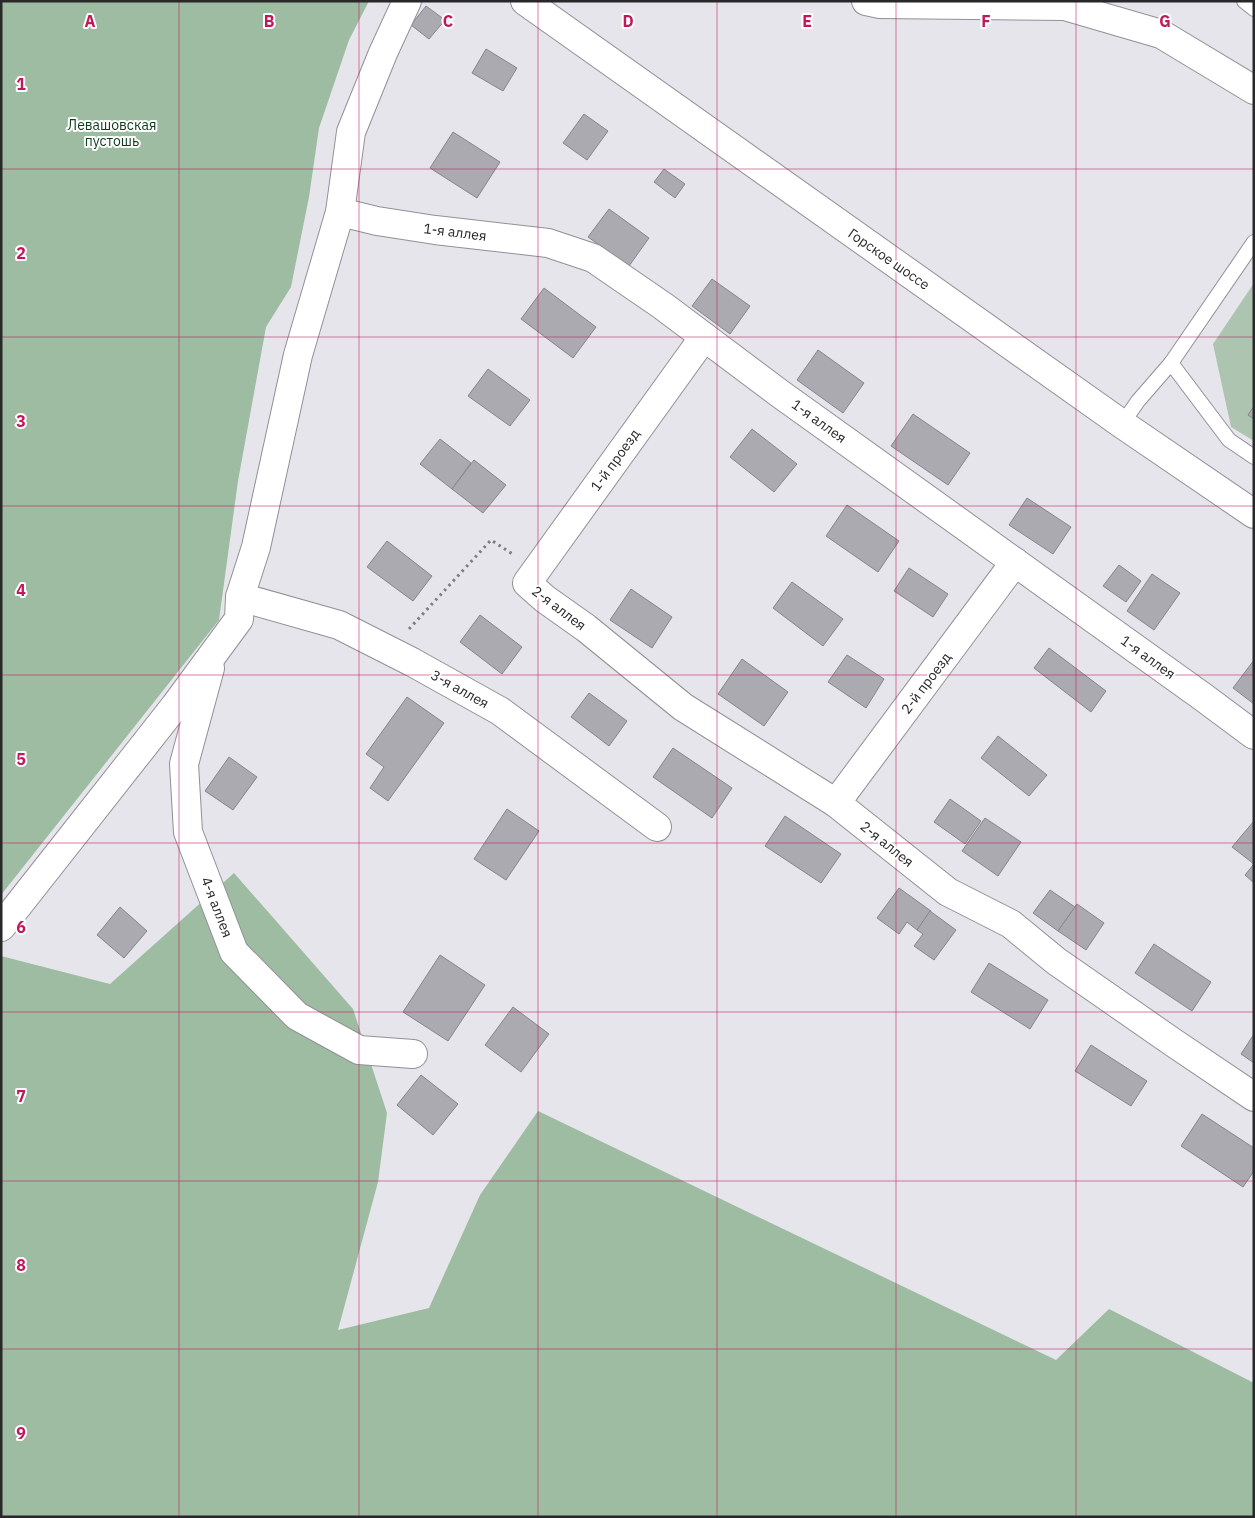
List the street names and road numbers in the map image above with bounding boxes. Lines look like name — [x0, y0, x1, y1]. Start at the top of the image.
street label: 1-я аллея — [422, 219, 488, 245]
street label: Горское шоссе — [845, 224, 934, 294]
street label: 1-я аллея — [788, 395, 850, 447]
street label: 1-й проезд — [586, 425, 644, 495]
street label: 2-я аллея — [528, 582, 590, 634]
street label: 1-я аллея — [1117, 631, 1179, 683]
street label: 2-й проезд — [897, 649, 955, 717]
street label: 3-я аллея — [428, 666, 492, 712]
street label: 2-я аллея — [857, 817, 917, 871]
street label: 4-я аллея — [197, 874, 237, 940]

